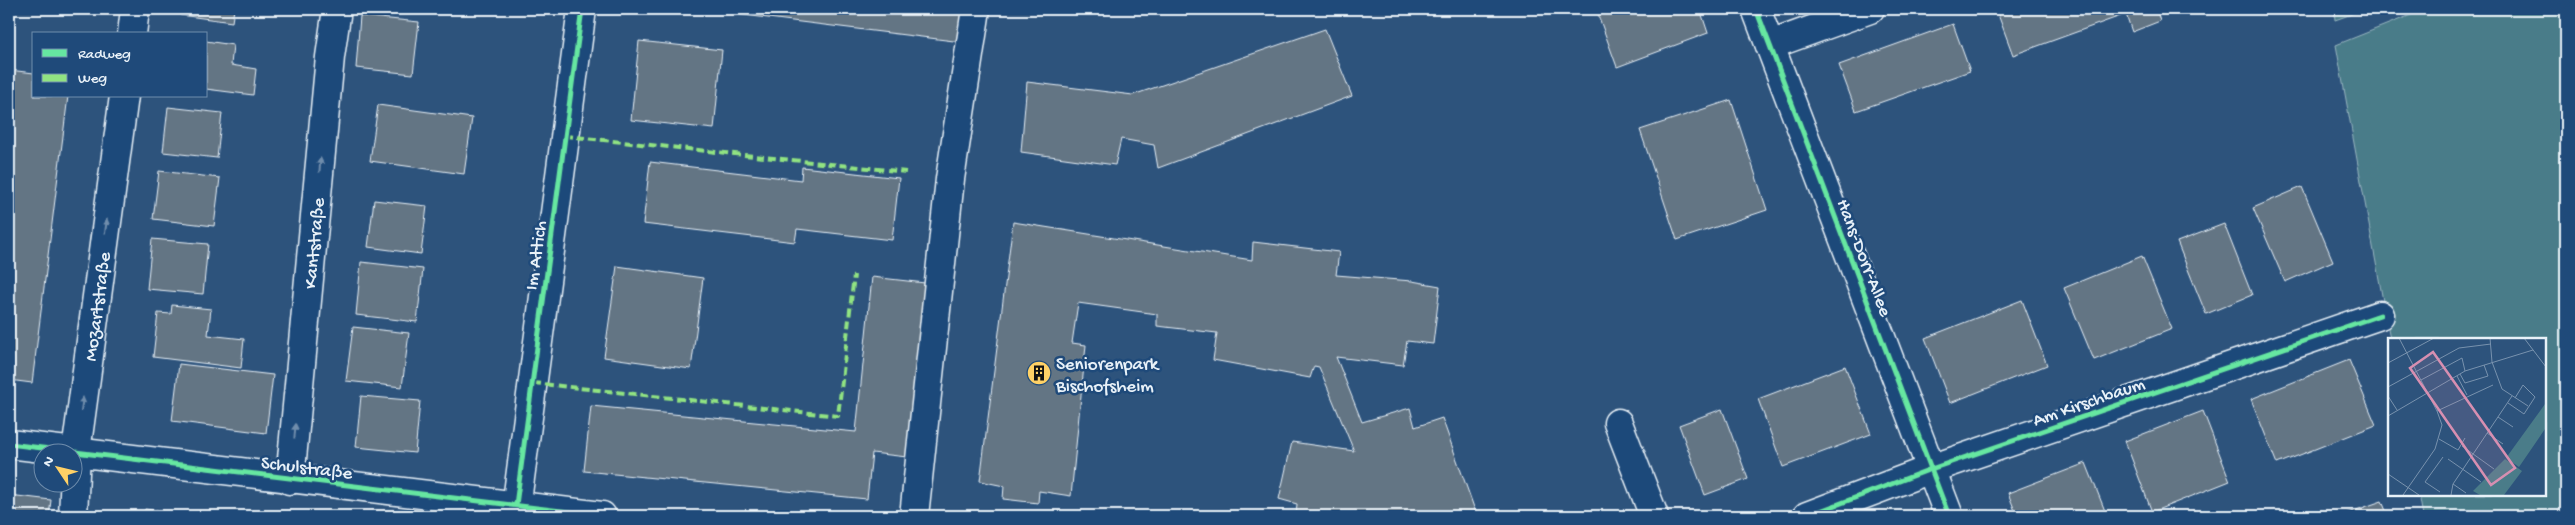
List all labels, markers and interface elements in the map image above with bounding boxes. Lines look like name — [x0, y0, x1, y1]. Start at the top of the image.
legend — [32, 32, 208, 98]
text: Radweg — [78, 46, 131, 64]
text: Weg — [78, 70, 107, 88]
one-way arrow — [316, 156, 324, 172]
street label: Hans-Dorr-Allee — [1830, 196, 1896, 321]
street label: Kantstraße — [300, 197, 332, 290]
one-way arrow — [102, 217, 110, 233]
street label: Im Attich — [521, 219, 554, 292]
street label: Mozartstraße — [80, 251, 118, 363]
inset map — [2388, 338, 2545, 495]
place label: Seniorenpark Bischofsheim — [1055, 354, 1160, 399]
building icon: Seniorenpark Bischofsheim — [1026, 360, 1052, 386]
street label: Am Kirschbaum — [2030, 373, 2149, 433]
one-way arrow — [78, 396, 86, 412]
one-way arrow — [291, 423, 299, 439]
north arrow — [32, 442, 82, 492]
street label: Schulstraße — [260, 452, 354, 487]
text: N — [40, 453, 59, 471]

